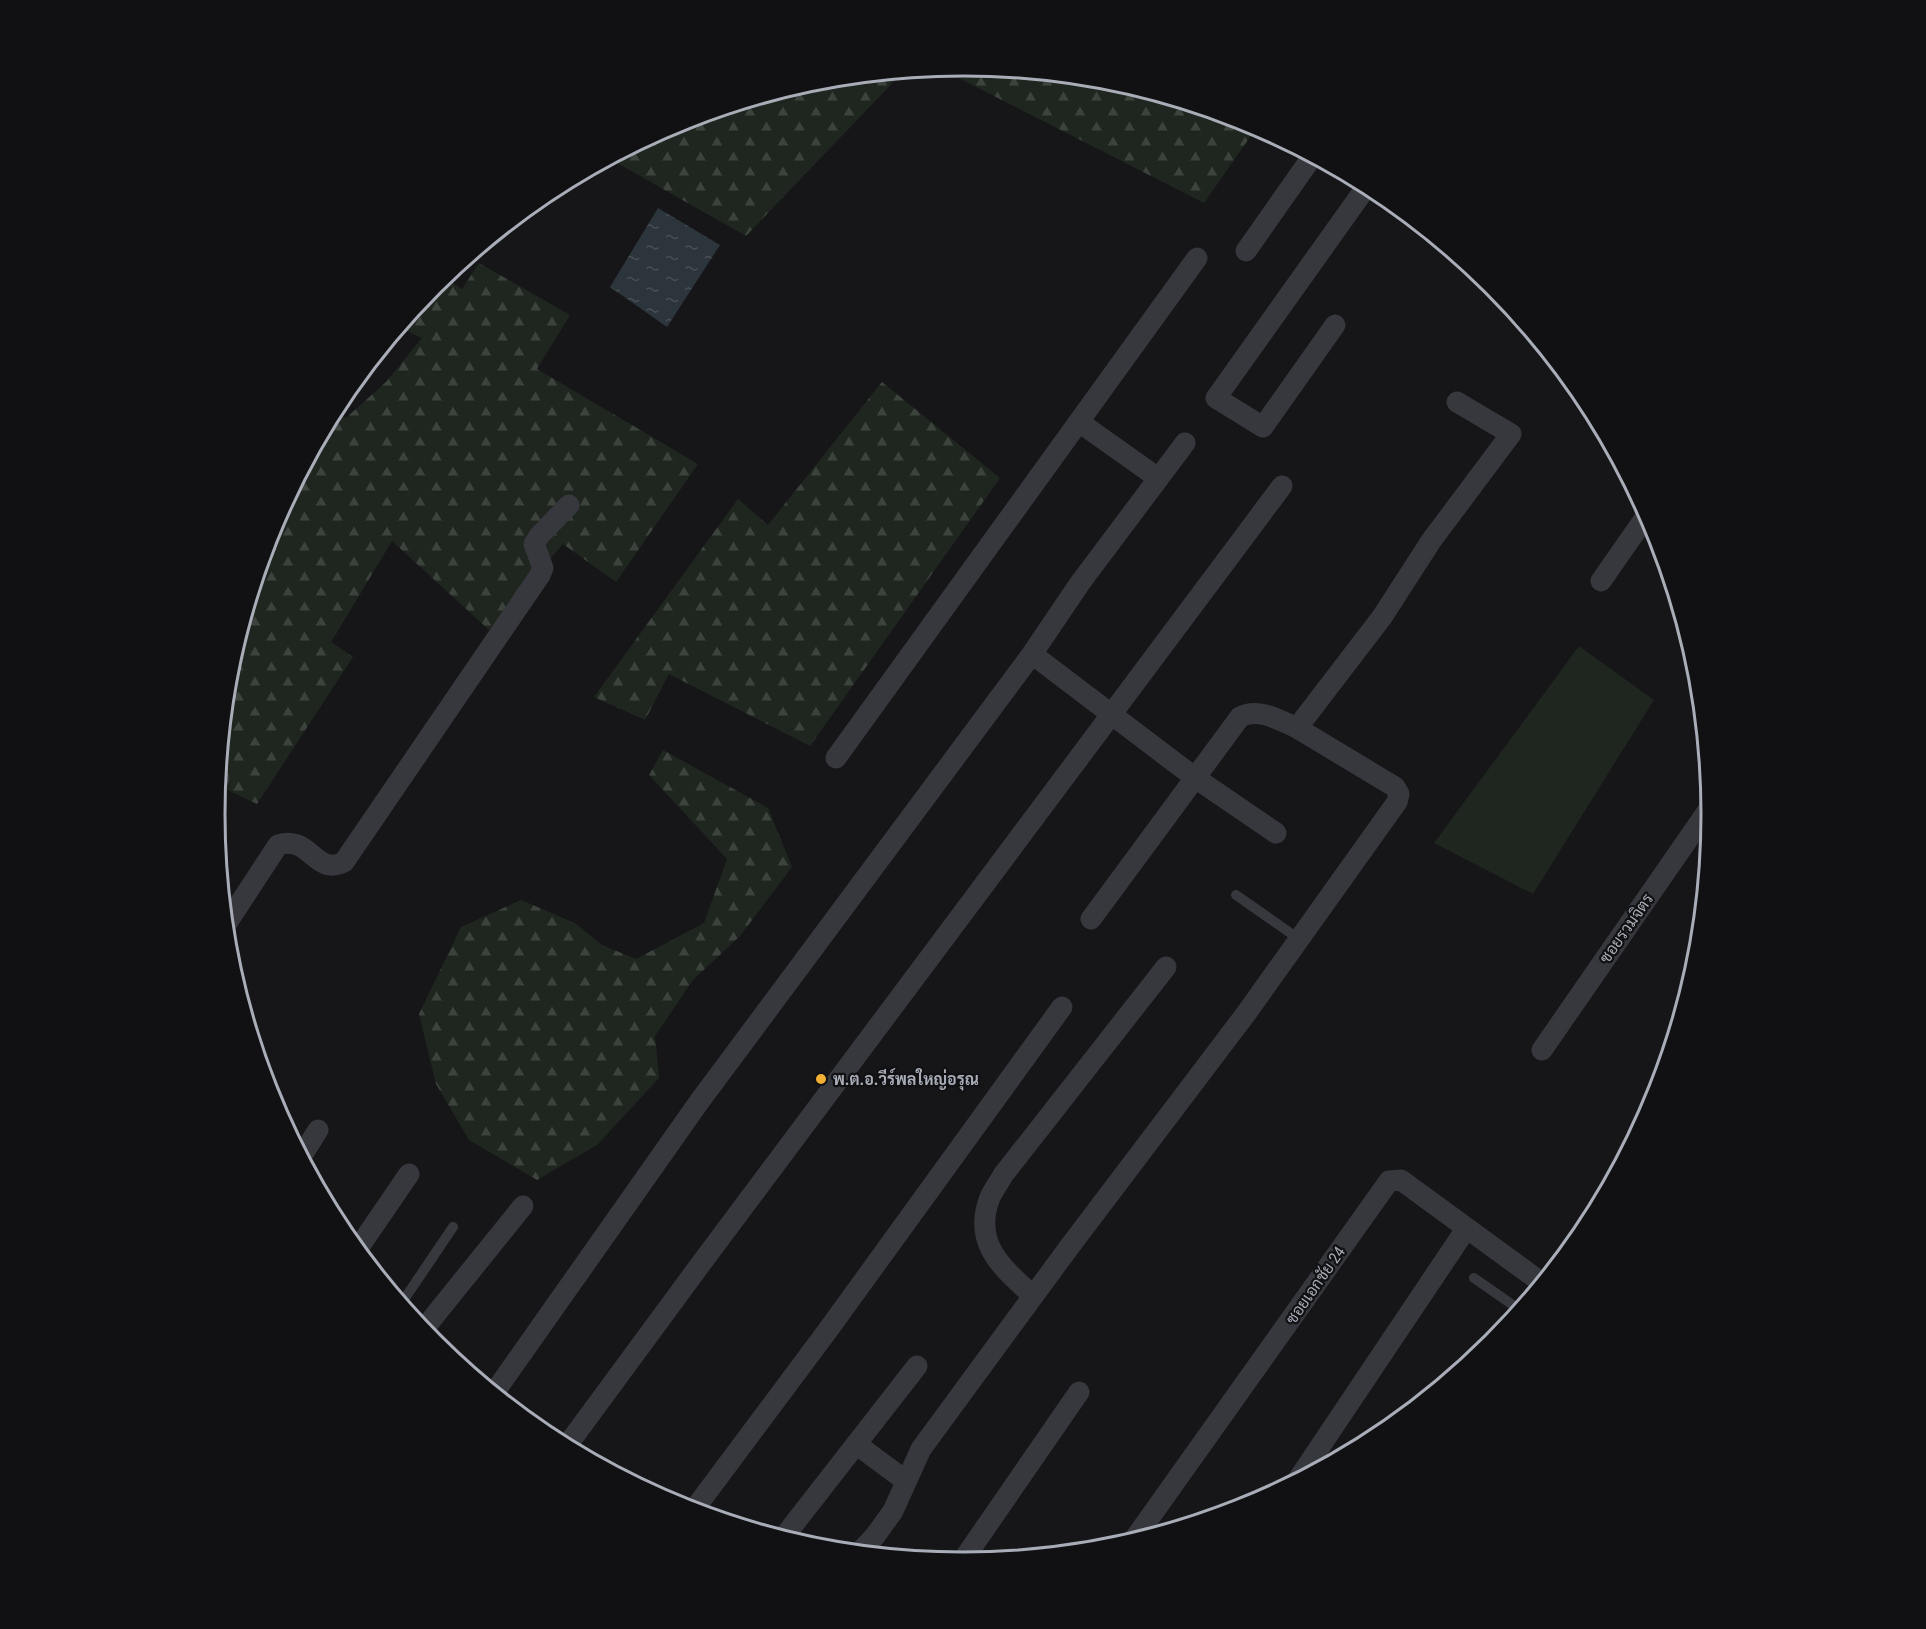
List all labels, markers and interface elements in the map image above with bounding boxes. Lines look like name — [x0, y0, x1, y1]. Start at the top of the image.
street label: ซอยรวมจิตร — [1596, 890, 1657, 967]
place label: พ.ต.อ.วีร์พลใหญ่อรุณ — [833, 1068, 979, 1091]
marker: พ.ต.อ.วีร์พลใหญ่อรุณ — [814, 1072, 828, 1086]
street label: ซอยเอกชัย 24 — [1281, 1242, 1349, 1328]

